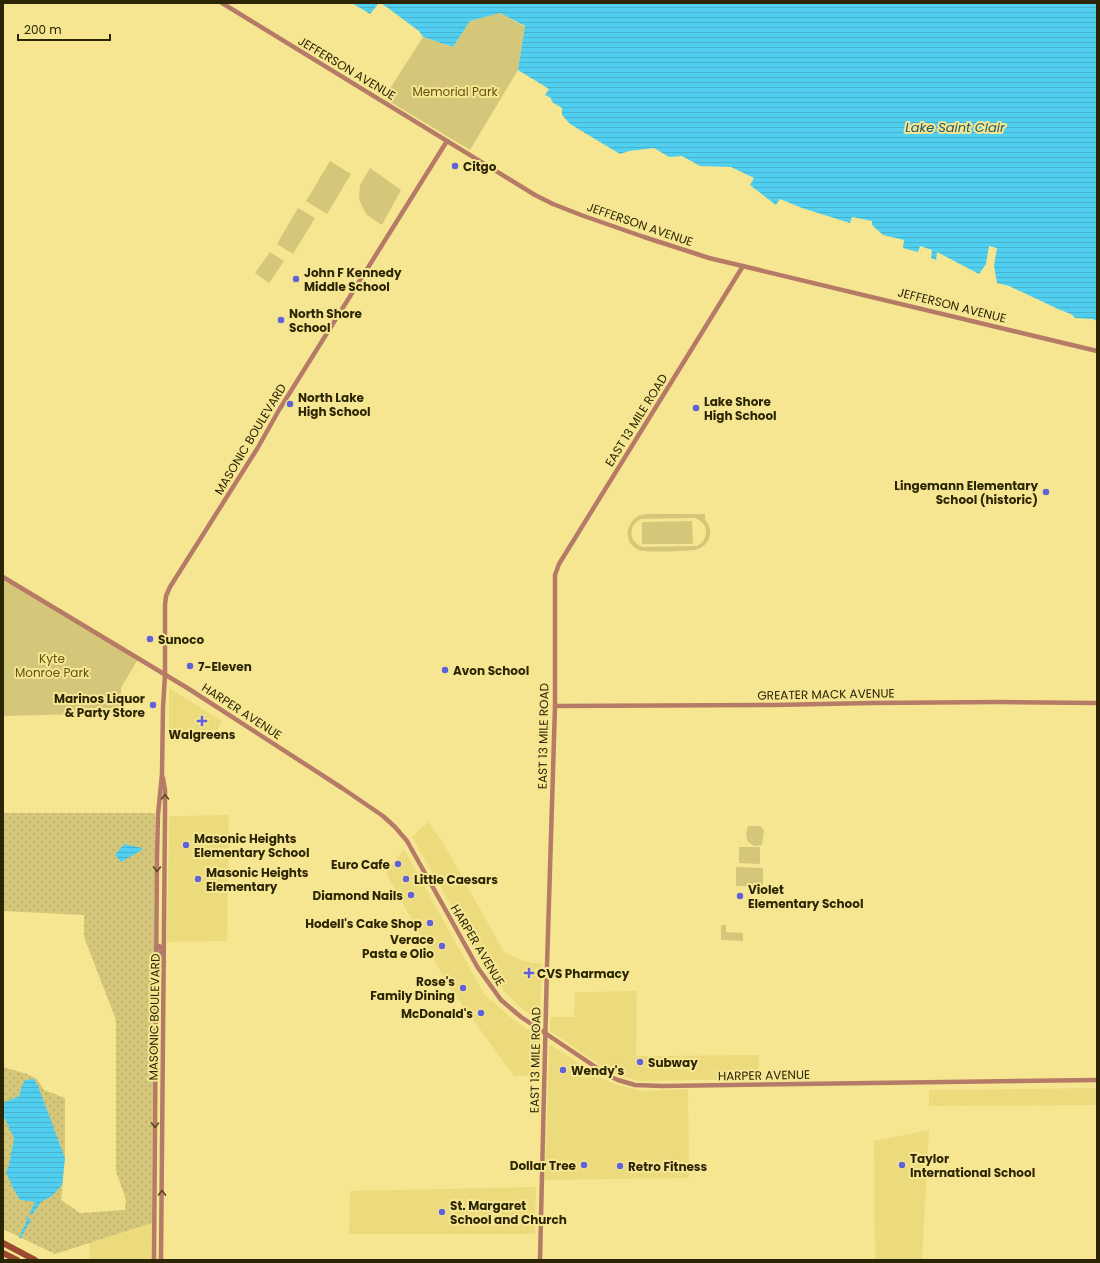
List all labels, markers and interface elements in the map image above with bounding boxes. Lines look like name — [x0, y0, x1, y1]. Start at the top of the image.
scale bar — [18, 16, 110, 42]
text: 200 m — [24, 21, 62, 38]
street label: JEFFERSON AVENUE — [295, 32, 399, 104]
park label: Memorial Park — [412, 83, 498, 100]
water label: Lake Saint Clair — [905, 118, 1006, 137]
place label: Citgo — [463, 158, 497, 175]
marker: Citgo — [450, 161, 460, 171]
street label: JEFFERSON AVENUE — [585, 198, 695, 250]
place label: John F Kennedy Middle School — [304, 264, 402, 295]
marker: John F Kennedy Middle School — [291, 274, 301, 284]
street label: JEFFERSON AVENUE — [896, 283, 1008, 327]
place label: North Shore School — [289, 305, 363, 336]
marker: North Shore School — [276, 315, 286, 325]
street label: EAST 13 MILE ROAD — [601, 370, 671, 470]
street label: MASONIC BOULEVARD — [210, 380, 290, 498]
place label: North Lake High School — [298, 389, 371, 420]
place label: Lake Shore High School — [704, 393, 777, 424]
marker: North Lake High School — [285, 399, 295, 409]
marker: Lake Shore High School — [691, 403, 701, 413]
place label: Lingemann Elementary School (historic) — [894, 477, 1038, 508]
marker: Lingemann Elementary School (historic) — [1041, 487, 1051, 497]
place label: Sunoco — [158, 631, 204, 648]
marker: Sunoco — [145, 634, 155, 644]
park label: Kyte Monroe Park — [15, 650, 90, 681]
place label: 7-Eleven — [198, 658, 252, 675]
marker: 7-Eleven — [185, 661, 195, 671]
place label: Avon School — [453, 662, 529, 679]
marker: Avon School — [440, 665, 450, 675]
street label: HARPER AVENUE — [199, 679, 285, 743]
street label: EAST 13 MILE ROAD — [534, 683, 552, 789]
street label: GREATER MACK AVENUE — [757, 684, 895, 704]
place label: Marinos Liquor & Party Store — [54, 690, 146, 721]
marker: Marinos Liquor & Party Store — [148, 700, 158, 710]
marker: Walgreens — [197, 716, 207, 726]
place label: Walgreens — [168, 726, 236, 743]
one-way arrow — [161, 794, 169, 800]
place label: Masonic Heights Elementary School — [194, 830, 309, 861]
marker: Masonic Heights Elementary School — [181, 840, 191, 850]
place label: Euro Cafe — [331, 856, 391, 873]
marker: Euro Cafe — [393, 859, 403, 869]
place label: Masonic Heights Elementary — [206, 864, 309, 895]
one-way arrow — [153, 866, 161, 872]
place label: Little Caesars — [414, 871, 498, 888]
marker: Masonic Heights Elementary — [193, 874, 203, 884]
marker: Little Caesars — [401, 874, 411, 884]
place label: Violet Elementary School — [748, 881, 863, 912]
place label: Diamond Nails — [313, 887, 403, 904]
marker: Diamond Nails — [406, 890, 416, 900]
marker: Violet Elementary School — [735, 891, 745, 901]
street label: HARPER AVENUE — [447, 901, 509, 989]
place label: Hodell's Cake Shop — [305, 915, 422, 932]
marker: Hodell's Cake Shop — [425, 918, 435, 928]
place label: Verace Pasta e Olio — [362, 931, 435, 962]
marker: Verace Pasta e Olio — [437, 941, 447, 951]
street label: MASONIC BOULEVARD — [144, 953, 164, 1081]
place label: CVS Pharmacy — [537, 965, 630, 982]
marker: CVS Pharmacy — [524, 968, 534, 978]
place label: Rose's Family Dining — [370, 973, 455, 1004]
marker: Rose's Family Dining — [458, 983, 468, 993]
place label: McDonald's — [401, 1005, 473, 1022]
street label: EAST 13 MILE ROAD — [526, 1007, 544, 1113]
marker: McDonald's — [476, 1008, 486, 1018]
place label: Subway — [648, 1054, 698, 1071]
marker: Subway — [635, 1057, 645, 1067]
place label: Wendy's — [571, 1062, 624, 1079]
marker: Wendy's — [558, 1065, 568, 1075]
street label: HARPER AVENUE — [718, 1066, 810, 1084]
one-way arrow — [151, 1122, 159, 1128]
place label: Taylor International School — [910, 1150, 1035, 1181]
place label: Dollar Tree — [510, 1157, 577, 1174]
place label: Retro Fitness — [628, 1158, 708, 1175]
marker: Dollar Tree — [579, 1160, 589, 1170]
marker: Taylor International School — [897, 1160, 907, 1170]
marker: Retro Fitness — [615, 1161, 625, 1171]
one-way arrow — [158, 1190, 166, 1196]
place label: St. Margaret School and Church — [450, 1197, 567, 1228]
marker: St. Margaret School and Church — [437, 1207, 447, 1217]

